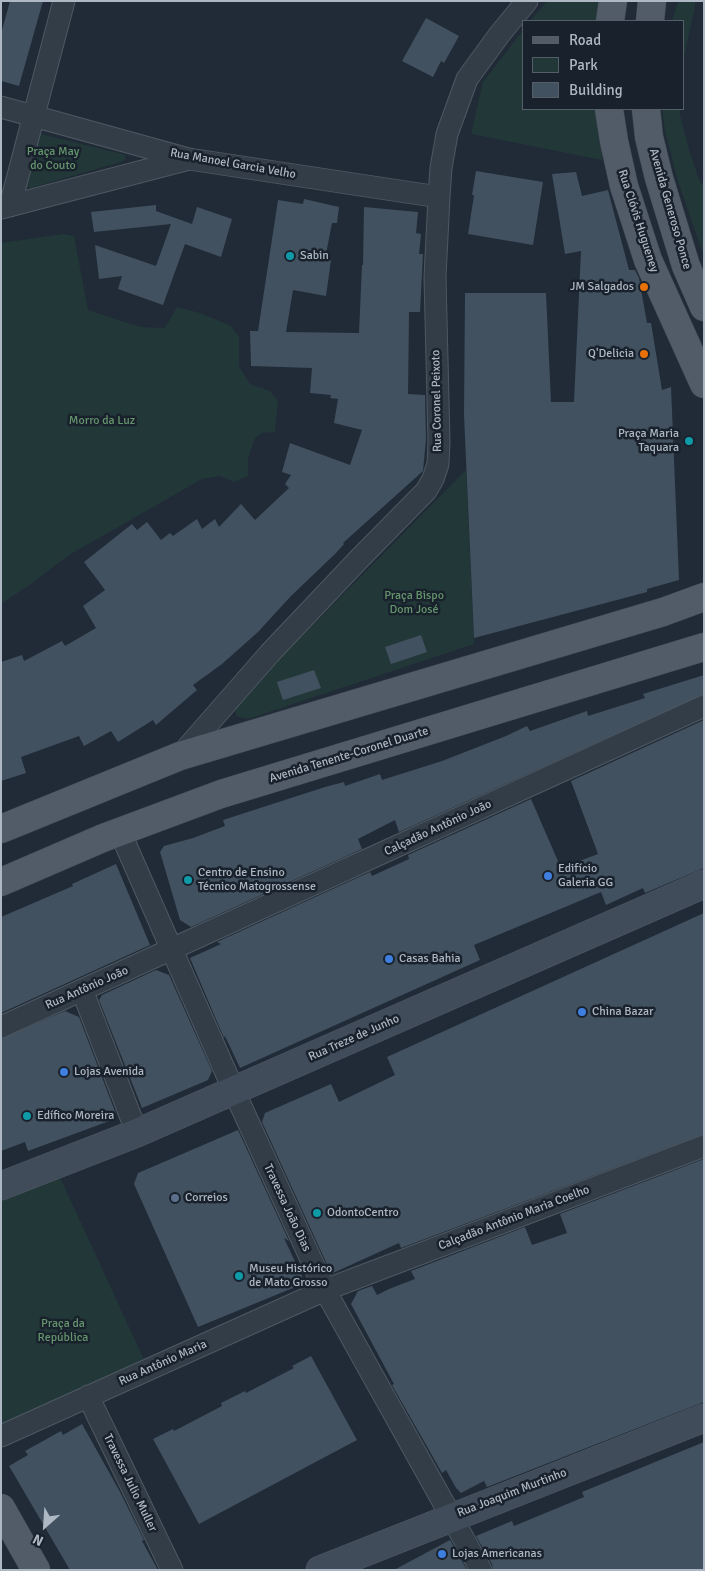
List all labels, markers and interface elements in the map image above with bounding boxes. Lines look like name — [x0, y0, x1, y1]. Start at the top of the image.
legend — [522, 20, 685, 110]
text: Road — [569, 31, 601, 49]
text: Park — [569, 56, 598, 74]
text: Building — [569, 81, 623, 99]
park label: Praça May do Couto — [27, 145, 79, 173]
street label: Rua Manoel Garcia Velho — [169, 146, 297, 182]
street label: Avenida Generoso Ponce — [646, 147, 694, 271]
street label: Rua Clóvis Hugueney — [615, 168, 661, 274]
place label: Sabin — [300, 249, 329, 263]
marker: Sabin — [284, 250, 296, 262]
place label: JM Salgados — [570, 280, 634, 294]
marker: JM Salgados — [638, 281, 650, 293]
place label: Q'Delicia — [588, 347, 634, 361]
marker: Q'Delicia — [638, 348, 650, 360]
street label: Rua Coronel Peixoto — [429, 350, 445, 452]
park label: Morro da Luz — [69, 414, 135, 428]
place label: Praça Maria Taquara — [618, 427, 679, 455]
marker: Praça Maria Taquara — [683, 435, 695, 447]
park label: Praça Bispo Dom José — [384, 589, 444, 617]
street label: Avenida Tenente-Coronel Duarte — [268, 724, 430, 786]
street label: Calçadão Antônio João — [382, 797, 494, 859]
place label: Edifício Galeria GG — [558, 862, 613, 890]
place label: Centro de Ensino Técnico Matogrossense — [198, 866, 316, 894]
marker: Edifício Galeria GG — [542, 870, 554, 882]
marker: Centro de Ensino Técnico Matogrossense — [182, 874, 194, 886]
place label: Casas Bahia — [399, 952, 461, 966]
marker: Casas Bahia — [383, 953, 395, 965]
street label: Rua Antônio João — [43, 963, 131, 1013]
place label: China Bazar — [592, 1005, 653, 1019]
marker: China Bazar — [576, 1006, 588, 1018]
street label: Rua Treze de Junho — [306, 1012, 402, 1064]
place label: Lojas Avenida — [74, 1065, 144, 1079]
marker: Lojas Avenida — [58, 1066, 70, 1078]
place label: Edífico Moreira — [37, 1109, 114, 1123]
marker: Edífico Moreira — [21, 1110, 33, 1122]
street label: Travessa João Dias — [260, 1162, 314, 1254]
street label: Calçadão Antônio Maria Coelho — [436, 1183, 592, 1253]
place label: Correios — [185, 1191, 228, 1205]
marker: Correios — [169, 1192, 181, 1204]
place label: OdontoCentro — [327, 1206, 399, 1220]
marker: OdontoCentro — [311, 1207, 323, 1219]
place label: Museu Histórico de Mato Grosso — [249, 1262, 332, 1290]
marker: Museu Histórico de Mato Grosso — [233, 1270, 245, 1282]
park label: Praça da República — [38, 1317, 88, 1345]
street label: Rua Antônio Maria — [117, 1337, 209, 1389]
street label: Travessa Julio Muller — [100, 1432, 160, 1534]
street label: Rua Joaquim Murtinho — [455, 1465, 569, 1521]
north arrow — [20, 1501, 70, 1551]
text: N — [30, 1530, 46, 1550]
place label: Lojas Americanas — [452, 1547, 542, 1561]
marker: Lojas Americanas — [436, 1548, 448, 1560]

